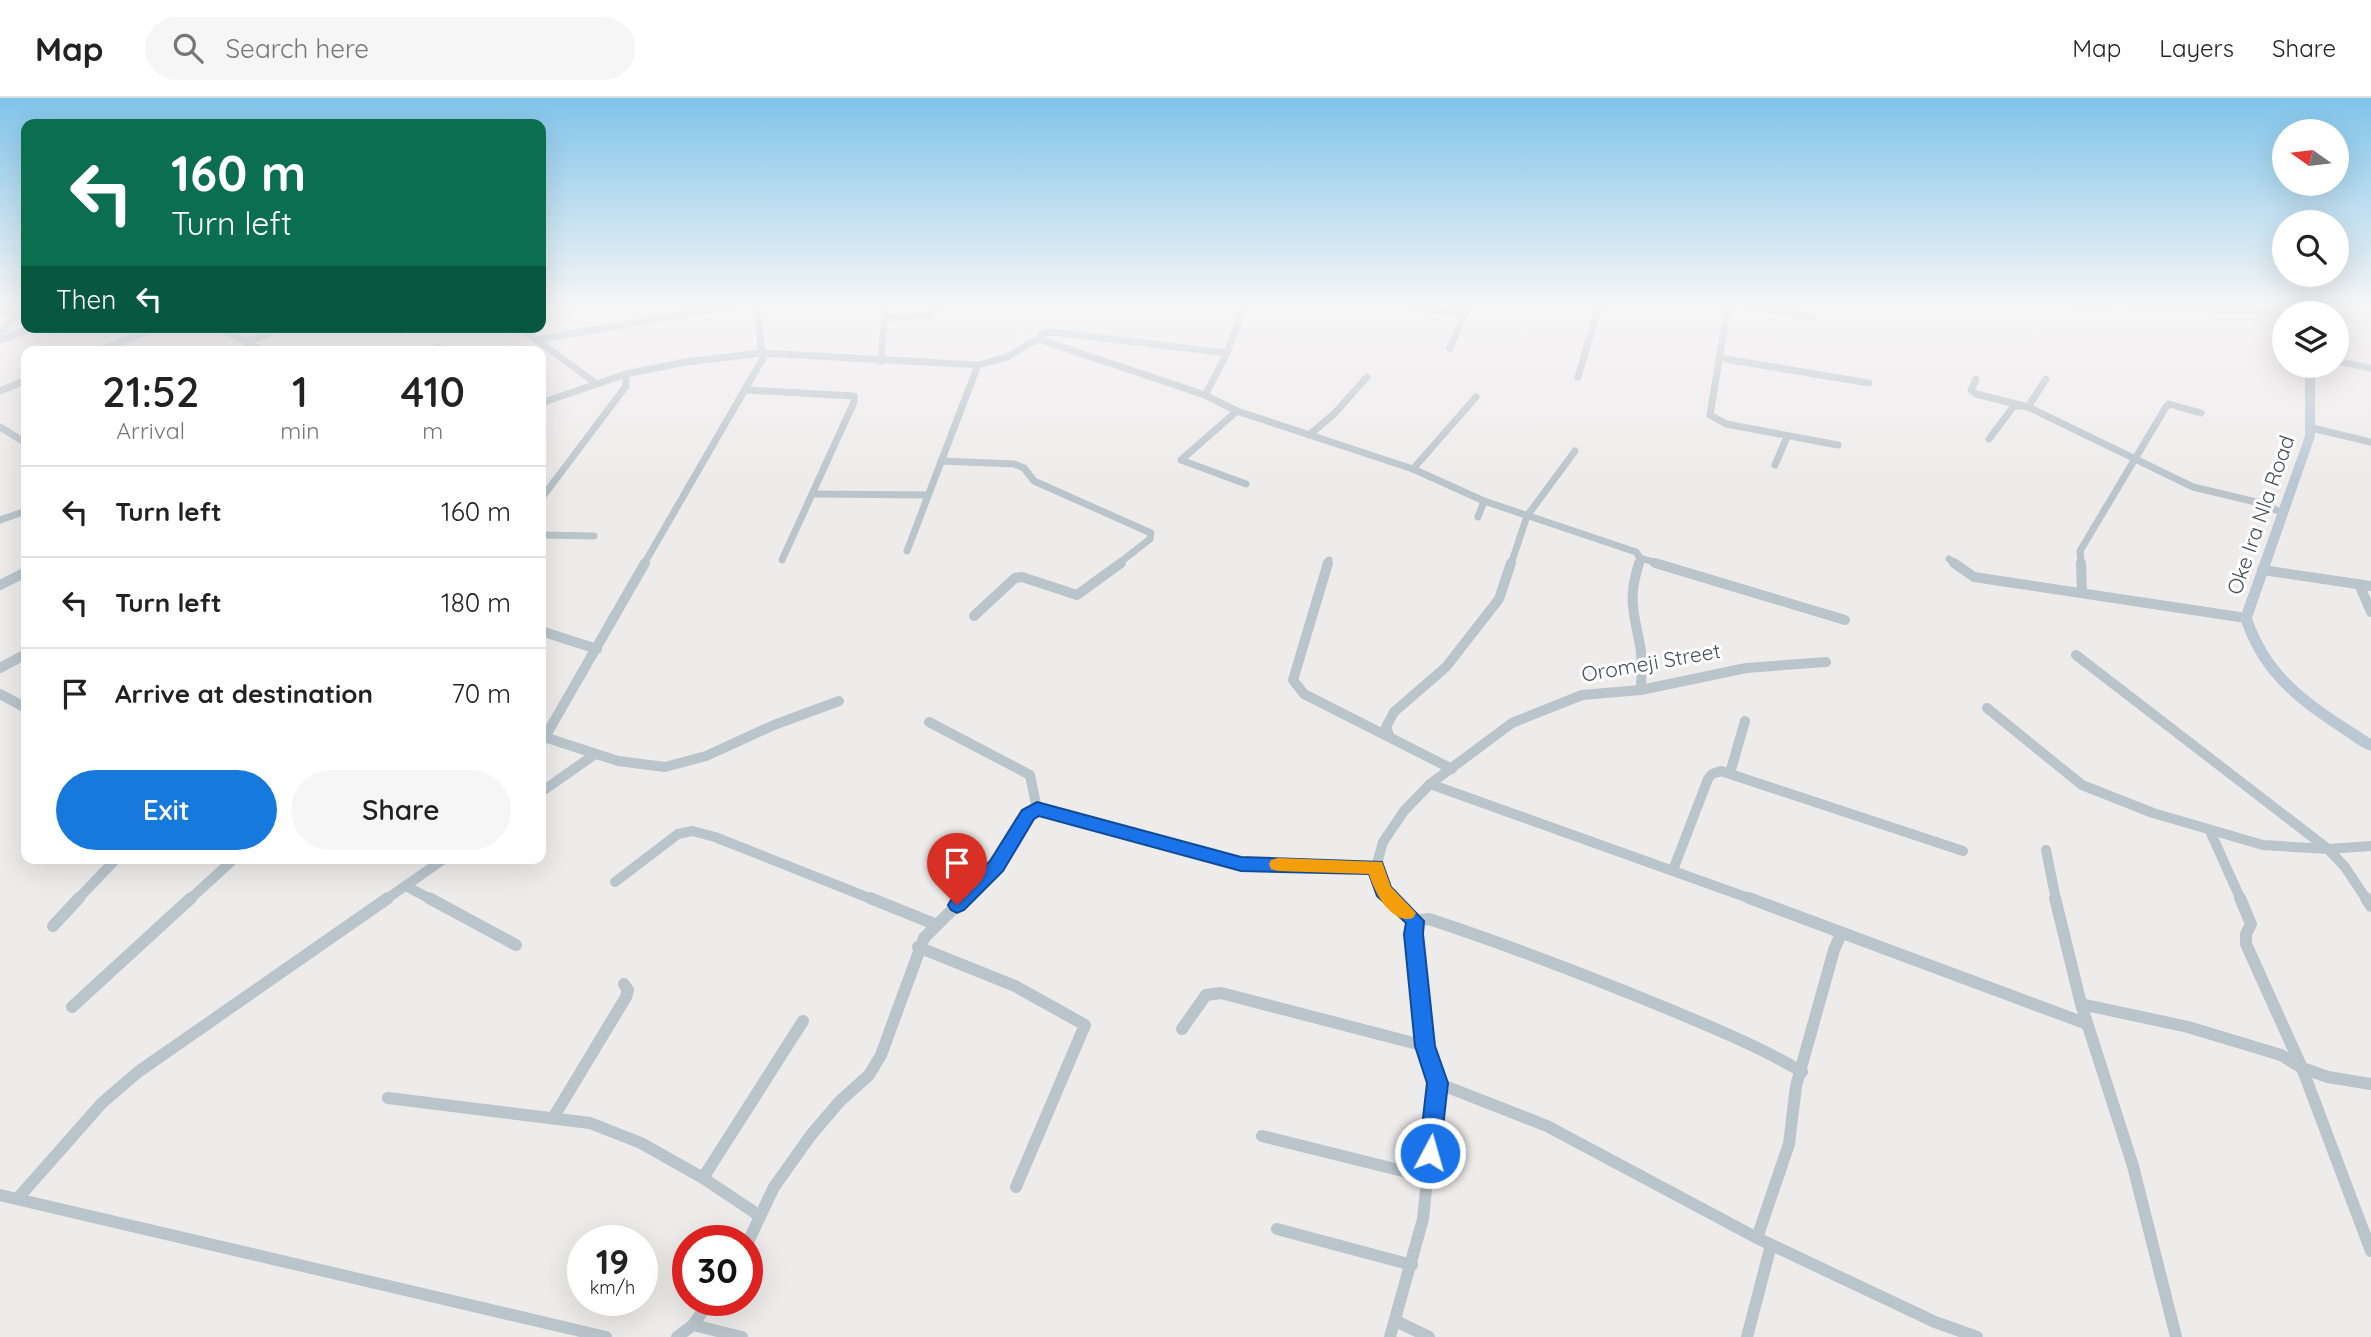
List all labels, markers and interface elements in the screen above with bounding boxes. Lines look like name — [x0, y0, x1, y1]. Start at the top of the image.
search box — [145, 17, 635, 80]
text: Map — [35, 28, 103, 69]
icon: search — [169, 29, 207, 67]
text: Search here — [225, 32, 369, 65]
text: Map — [2072, 33, 2121, 63]
text: Layers — [2159, 33, 2234, 63]
text: Share — [2272, 33, 2336, 63]
north arrow — [2272, 119, 2348, 196]
map controls — [2272, 119, 2349, 378]
text: 160 m — [171, 142, 306, 203]
icon: left — [56, 147, 147, 238]
text: Turn left — [171, 203, 292, 243]
button: search — [2272, 210, 2349, 287]
icon: left — [130, 280, 168, 318]
text: Then — [56, 283, 116, 316]
button: layers — [2272, 301, 2349, 378]
text: 21:52 — [102, 365, 199, 418]
text: 1 — [292, 365, 308, 418]
text: 410 — [401, 365, 465, 418]
text: Arrival — [116, 416, 185, 445]
text: min — [280, 416, 320, 445]
text: m — [422, 416, 443, 445]
street label: Oke Ira Nla Road — [2221, 432, 2299, 598]
icon: left — [56, 493, 94, 531]
text: Turn left — [115, 495, 222, 528]
text: 160 m — [441, 495, 511, 528]
icon: left — [56, 584, 94, 622]
text: Turn left — [115, 586, 222, 619]
text: 180 m — [441, 586, 511, 619]
street label: Oromeji Street — [1579, 637, 1722, 687]
icon: arrive — [56, 675, 94, 713]
text: Arrive at destination — [115, 677, 373, 710]
text: 70 m — [451, 677, 511, 710]
button: Exit — [56, 770, 277, 850]
button: Share — [291, 770, 511, 850]
pin — [927, 833, 987, 905]
icon: arrive — [938, 844, 976, 882]
position arrow — [1393, 1116, 1467, 1190]
speed limit sign: 30 — [672, 1225, 763, 1316]
text: 19 — [596, 1239, 629, 1283]
text: km/h — [590, 1276, 635, 1299]

